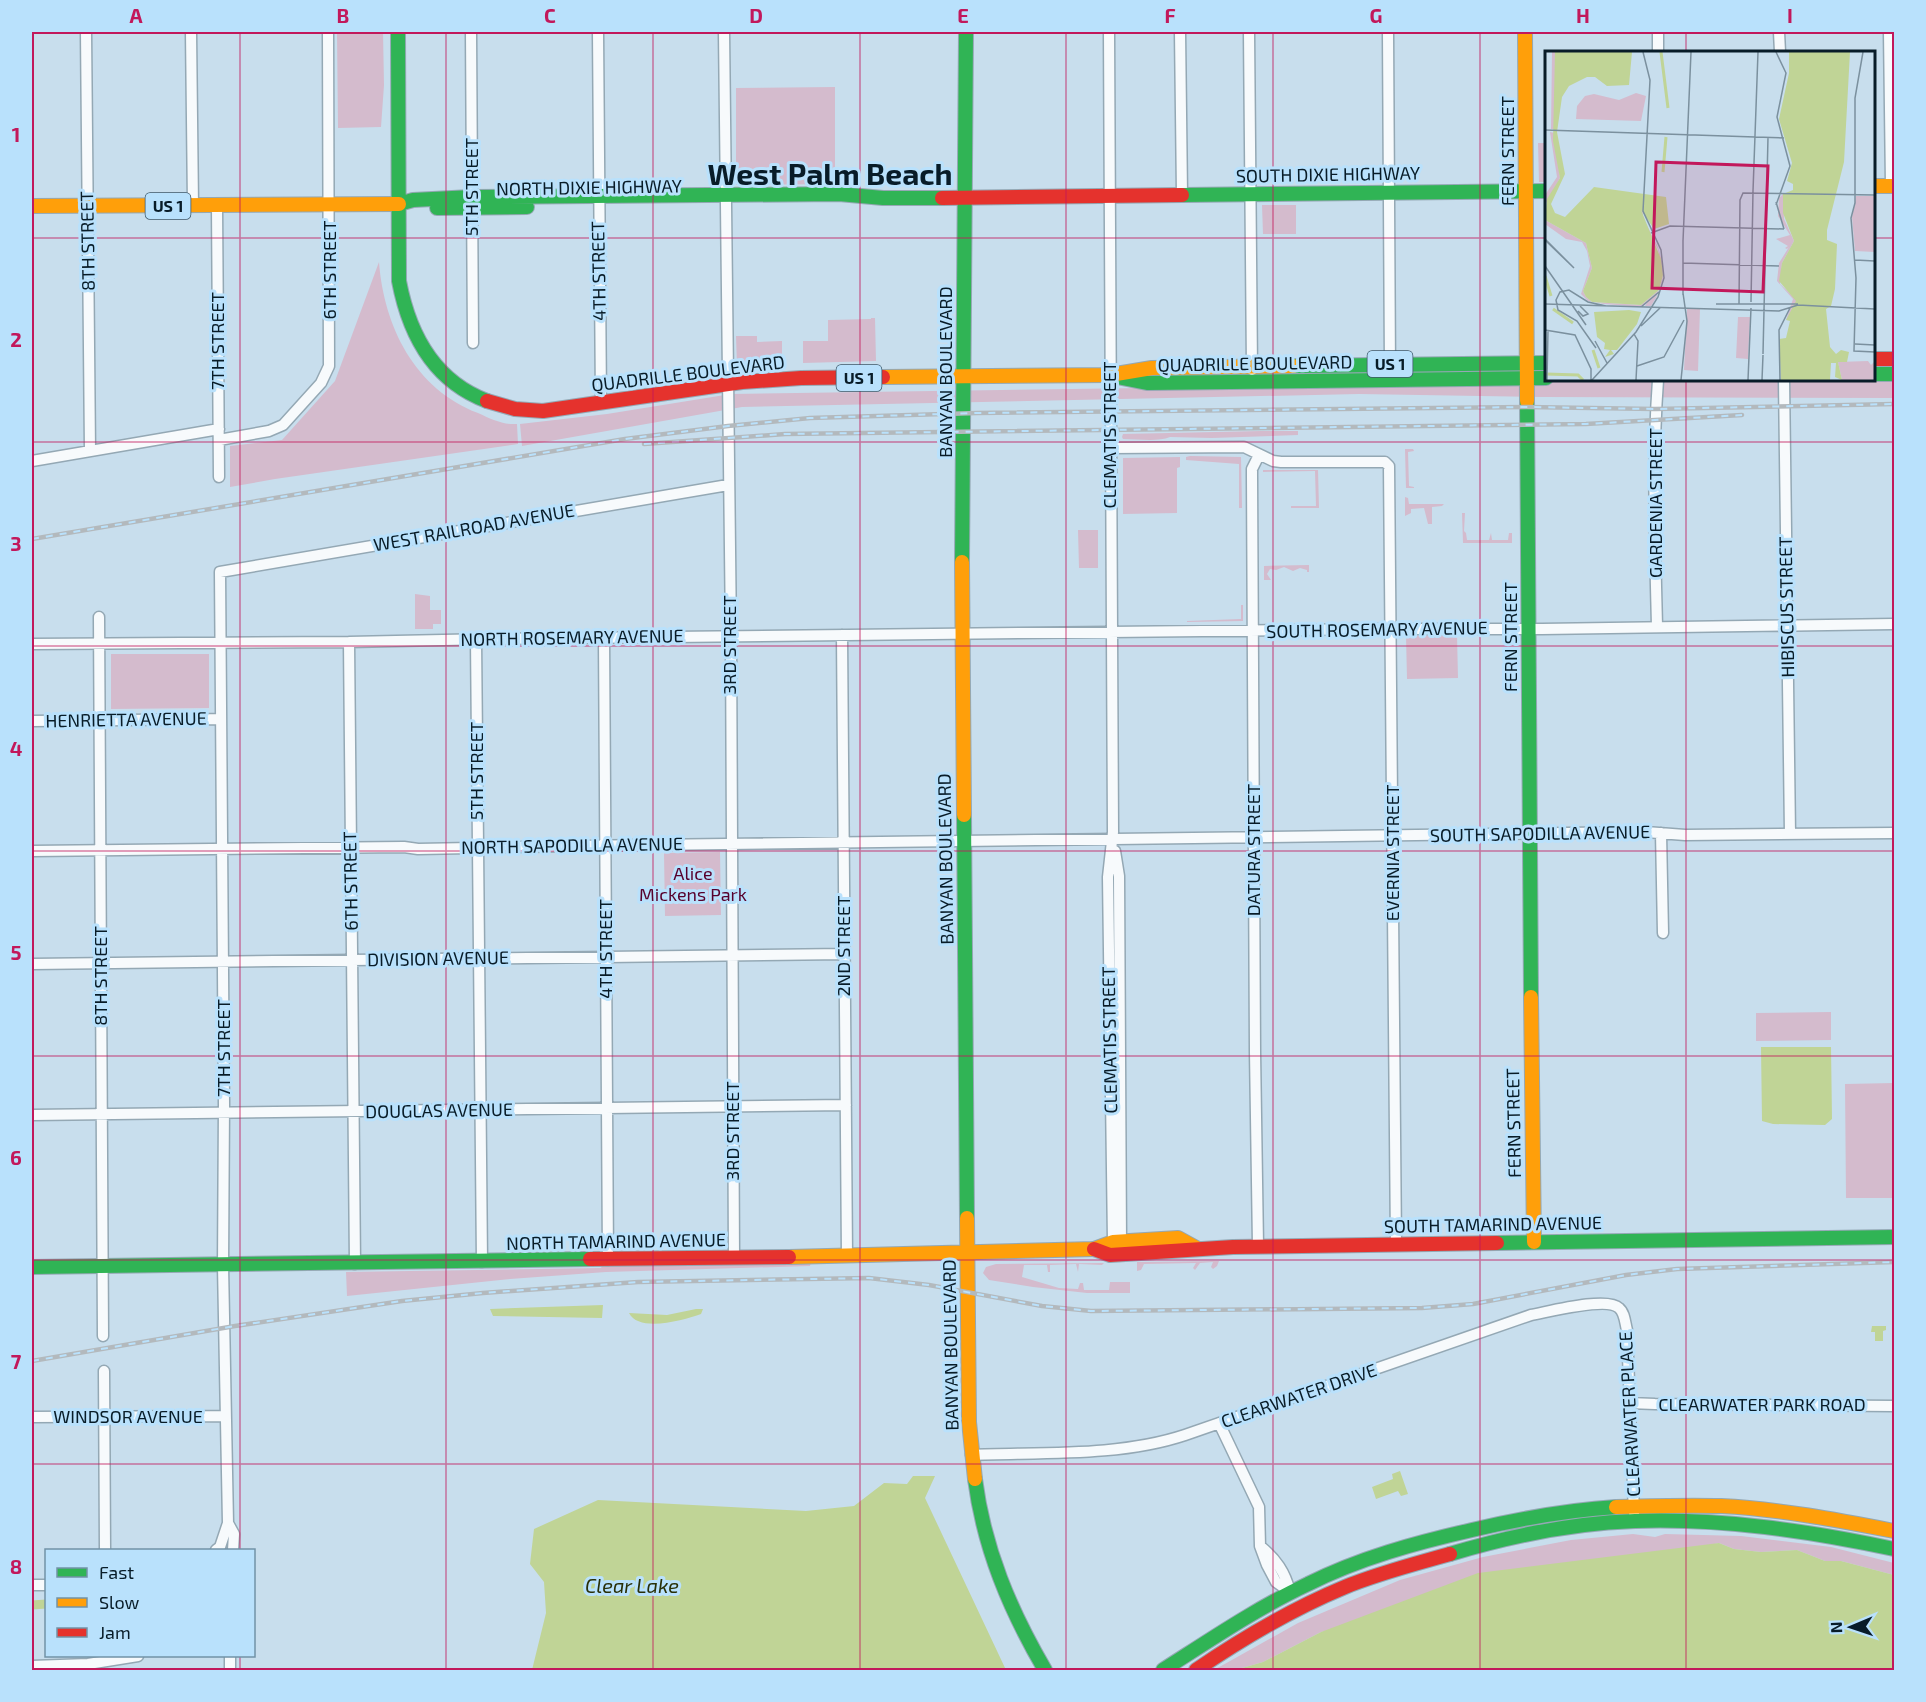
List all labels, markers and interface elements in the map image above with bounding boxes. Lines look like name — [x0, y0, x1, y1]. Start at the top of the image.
text: A — [129, 3, 143, 27]
text: B — [337, 3, 349, 27]
text: C — [544, 3, 556, 27]
text: D — [749, 3, 763, 27]
text: E — [957, 3, 969, 27]
text: F — [1164, 3, 1176, 27]
text: G — [1370, 3, 1382, 27]
text: H — [1576, 3, 1590, 27]
text: I — [1787, 3, 1793, 27]
inset map — [1545, 51, 1875, 381]
street label: FERN STREET — [1496, 96, 1518, 206]
text: 1 — [12, 122, 20, 146]
street label: 5TH STREET — [460, 137, 482, 236]
district label: West Palm Beach — [707, 155, 953, 191]
street label: SOUTH DIXIE HIGHWAY — [1236, 161, 1421, 187]
street label: NORTH DIXIE HIGHWAY — [496, 174, 683, 200]
street label: 8TH STREET — [75, 190, 99, 291]
road number: US 1 — [146, 193, 190, 219]
street label: 6TH STREET — [318, 220, 340, 320]
street label: 4TH STREET — [586, 220, 610, 321]
street label: BANYAN BOULEVARD — [934, 286, 956, 458]
street label: 7TH STREET — [206, 291, 228, 390]
text: 2 — [10, 327, 22, 351]
street label: QUADRILLE BOULEVARD — [590, 350, 786, 396]
street label: QUADRILLE BOULEVARD — [1157, 350, 1352, 376]
road number: US 1 — [1368, 351, 1412, 377]
street label: CLEMATIS STREET — [1098, 361, 1120, 509]
road number: US 1 — [836, 365, 882, 391]
street label: GARDENIA STREET — [1644, 427, 1666, 578]
street label: WEST RAILROAD AVENUE — [372, 498, 576, 556]
text: 3 — [10, 531, 22, 555]
street label: HIBISCUS STREET — [1774, 536, 1798, 678]
street label: FERN STREET — [1499, 582, 1521, 692]
street label: 3RD STREET — [718, 595, 740, 695]
street label: SOUTH ROSEMARY AVENUE — [1266, 616, 1488, 642]
street label: NORTH ROSEMARY AVENUE — [460, 624, 684, 650]
street label: HENRIETTA AVENUE — [45, 707, 207, 731]
street label: 5TH STREET — [465, 721, 487, 820]
text: 4 — [10, 736, 23, 760]
street label: BANYAN BOULEVARD — [933, 773, 957, 945]
street label: DATURA STREET — [1242, 783, 1264, 916]
street label: EVERNIA STREET — [1381, 784, 1403, 921]
street label: SOUTH SAPODILLA AVENUE — [1430, 820, 1650, 846]
street label: 6TH STREET — [338, 831, 362, 931]
street label: NORTH SAPODILLA AVENUE — [461, 832, 683, 858]
park label: Alice Mickens Park — [639, 862, 747, 905]
street label: 2ND STREET — [832, 895, 854, 997]
street label: 4TH STREET — [594, 899, 616, 999]
street label: 8TH STREET — [89, 926, 111, 1026]
text: 5 — [10, 940, 22, 964]
street label: DIVISION AVENUE — [367, 946, 509, 970]
street label: CLEMATIS STREET — [1097, 966, 1121, 1114]
street label: 7TH STREET — [212, 998, 234, 1097]
street label: FERN STREET — [1501, 1067, 1525, 1178]
street label: 3RD STREET — [721, 1081, 743, 1181]
street label: DOUGLAS AVENUE — [365, 1098, 513, 1122]
text: 6 — [10, 1145, 22, 1169]
street label: SOUTH TAMARIND AVENUE — [1384, 1211, 1602, 1237]
street label: NORTH TAMARIND AVENUE — [506, 1228, 726, 1254]
street label: BANYAN BOULEVARD — [938, 1259, 962, 1431]
street label: CLEARWATER PLACE — [1614, 1331, 1644, 1497]
text: 7 — [11, 1349, 22, 1373]
street label: CLEARWATER DRIVE — [1218, 1358, 1379, 1432]
street label: CLEARWATER PARK ROAD — [1658, 1393, 1866, 1415]
street label: WINDSOR AVENUE — [53, 1405, 203, 1427]
legend — [45, 1549, 255, 1657]
text: 8 — [10, 1554, 22, 1578]
text: Fast — [99, 1561, 134, 1583]
water label: Clear Lake — [585, 1573, 679, 1597]
text: Slow — [99, 1591, 140, 1613]
north arrow — [1821, 1597, 1881, 1657]
text: Jam — [99, 1621, 131, 1643]
text: N — [1826, 1621, 1845, 1634]

